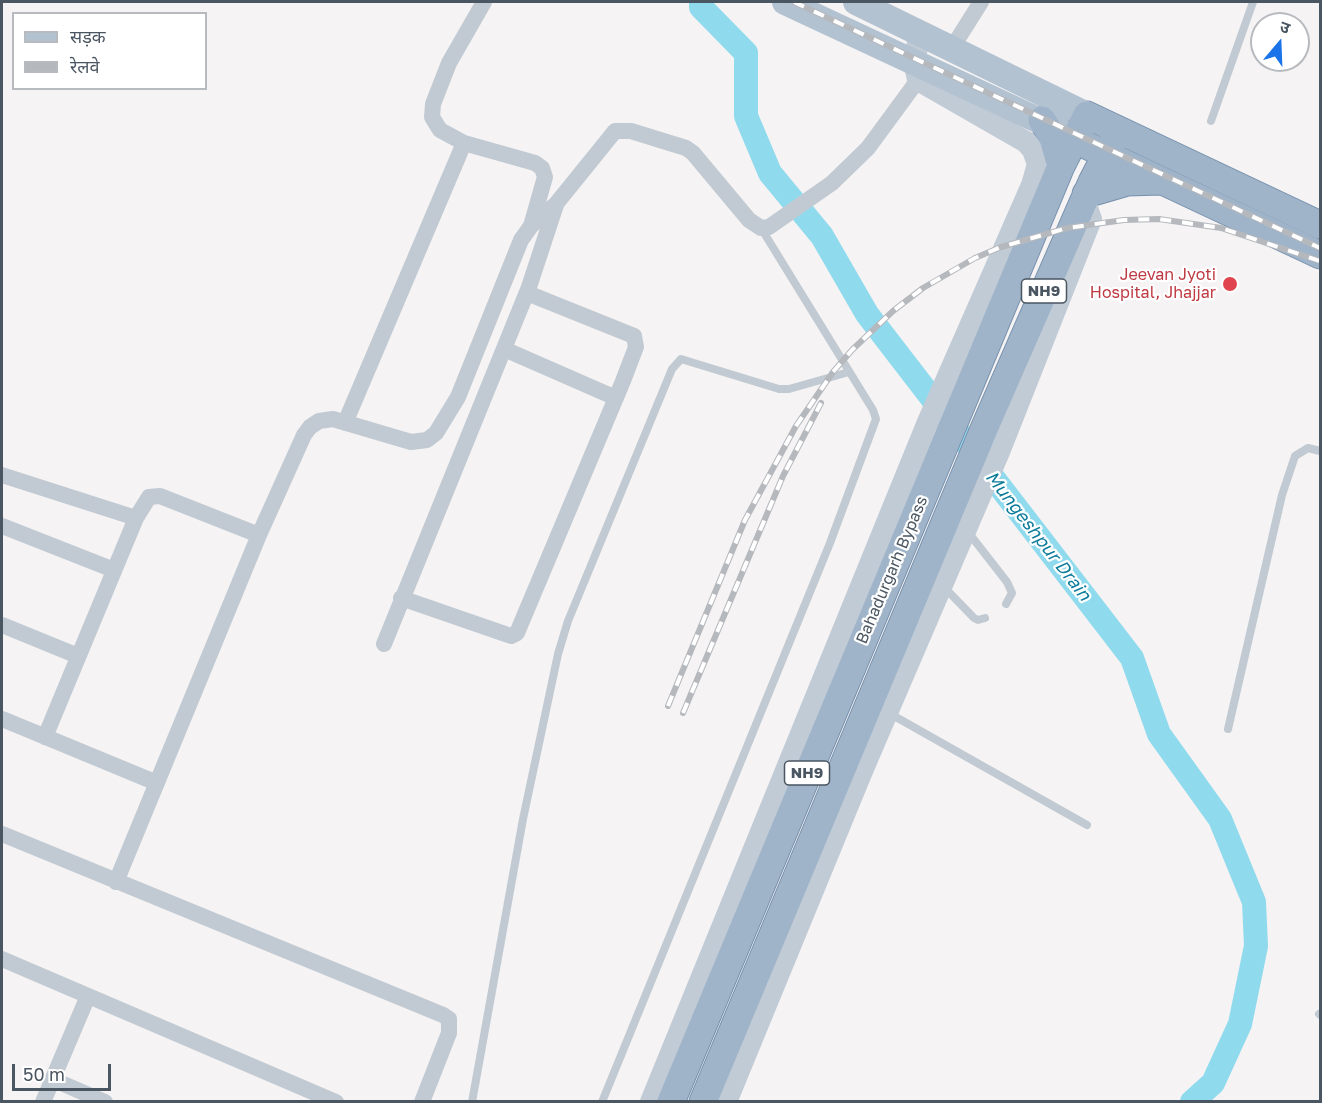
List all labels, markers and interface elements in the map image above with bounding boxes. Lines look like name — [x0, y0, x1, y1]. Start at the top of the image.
legend — [12, 12, 207, 90]
north arrow — [1250, 12, 1310, 72]
text: उ — [1278, 16, 1293, 38]
text: सड़क — [70, 25, 106, 47]
text: रेलवे — [70, 55, 100, 77]
place label: Jeevan Jyoti Hospital, Jhajjar — [1090, 265, 1216, 303]
marker: Jeevan Jyoti Hospital, Jhajjar — [1221, 275, 1239, 293]
road number: NH9 — [1022, 279, 1066, 303]
water label: Mungeshpur Drain — [981, 467, 1095, 605]
street label: Bahadurgarh Bypass — [852, 493, 932, 647]
road number: NH9 — [784, 761, 830, 785]
scale bar — [15, 1052, 114, 1090]
text: 50 m — [23, 1063, 65, 1085]

